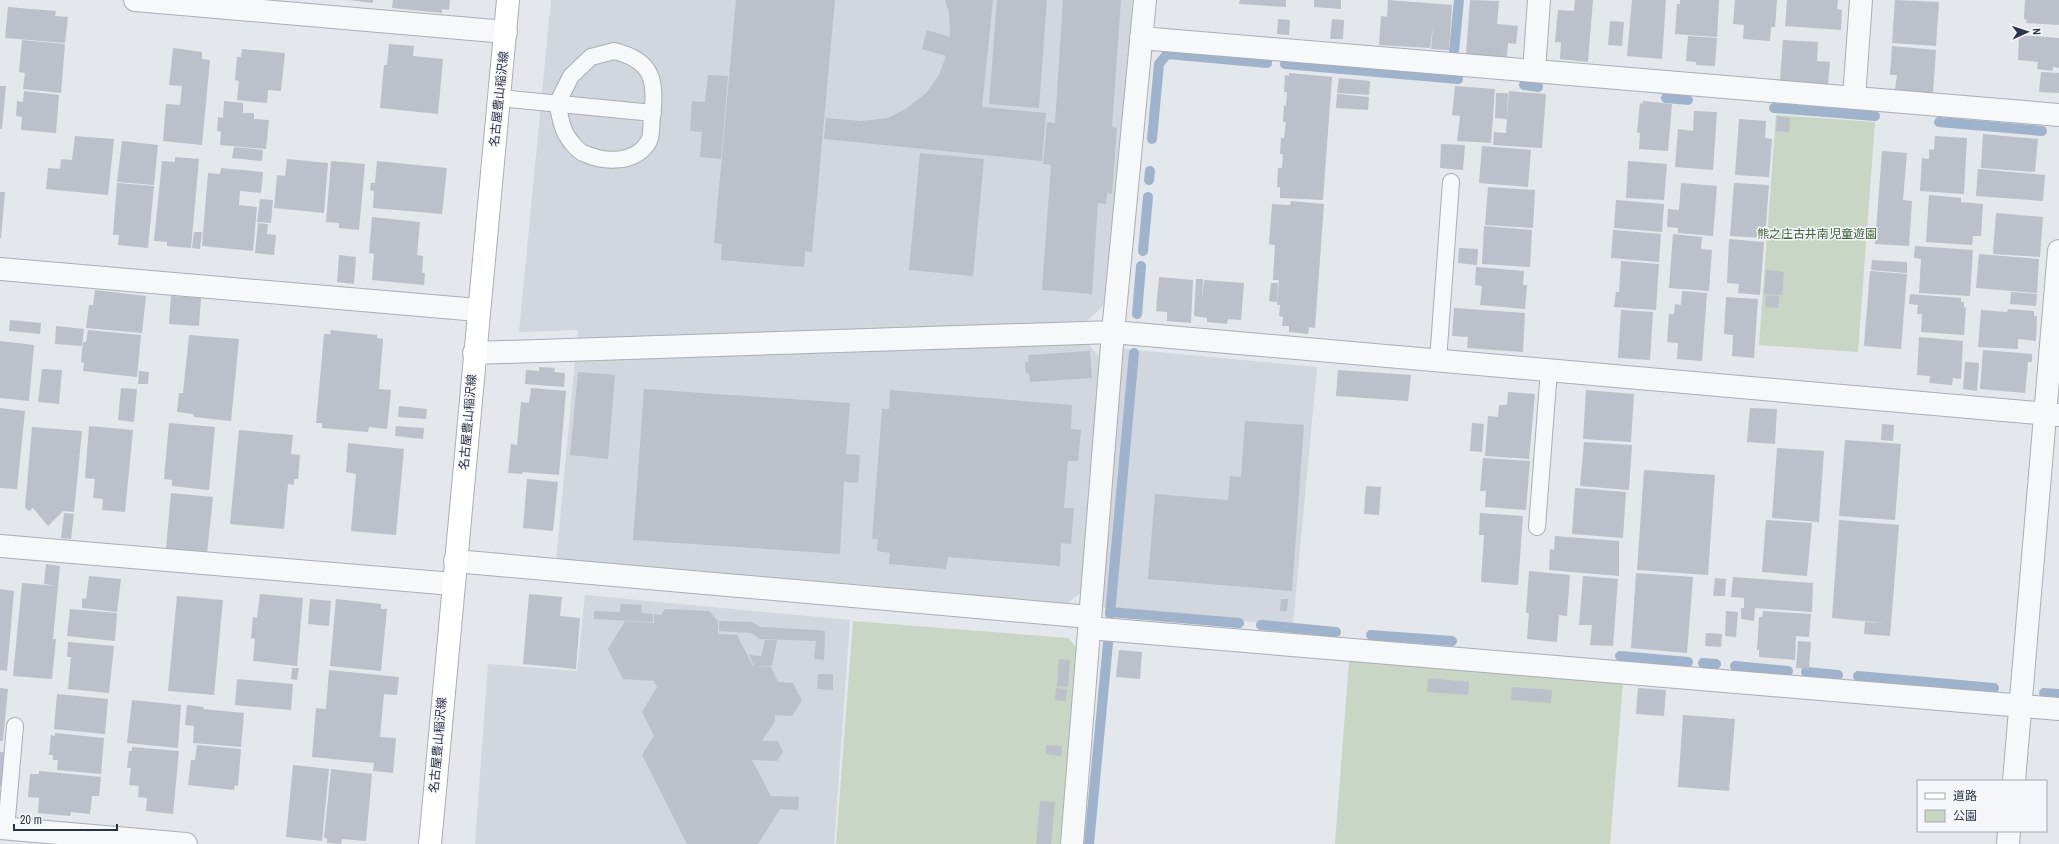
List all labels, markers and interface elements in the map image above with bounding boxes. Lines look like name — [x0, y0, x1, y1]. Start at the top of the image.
north arrow — [2007, 12, 2047, 52]
text: N — [2030, 28, 2044, 35]
street label: 名古屋豊山稲沢線 — [486, 50, 512, 148]
park label: 熊之庄古井南児童遊園 — [1757, 226, 1877, 242]
street label: 名古屋豊山稲沢線 — [456, 373, 480, 471]
street label: 名古屋豊山稲沢線 — [426, 696, 450, 794]
legend — [1917, 780, 2047, 832]
text: 道路 — [1953, 788, 1977, 804]
scale bar — [14, 806, 117, 832]
text: 公園 — [1953, 808, 1977, 824]
text: 20 m — [20, 812, 42, 828]

